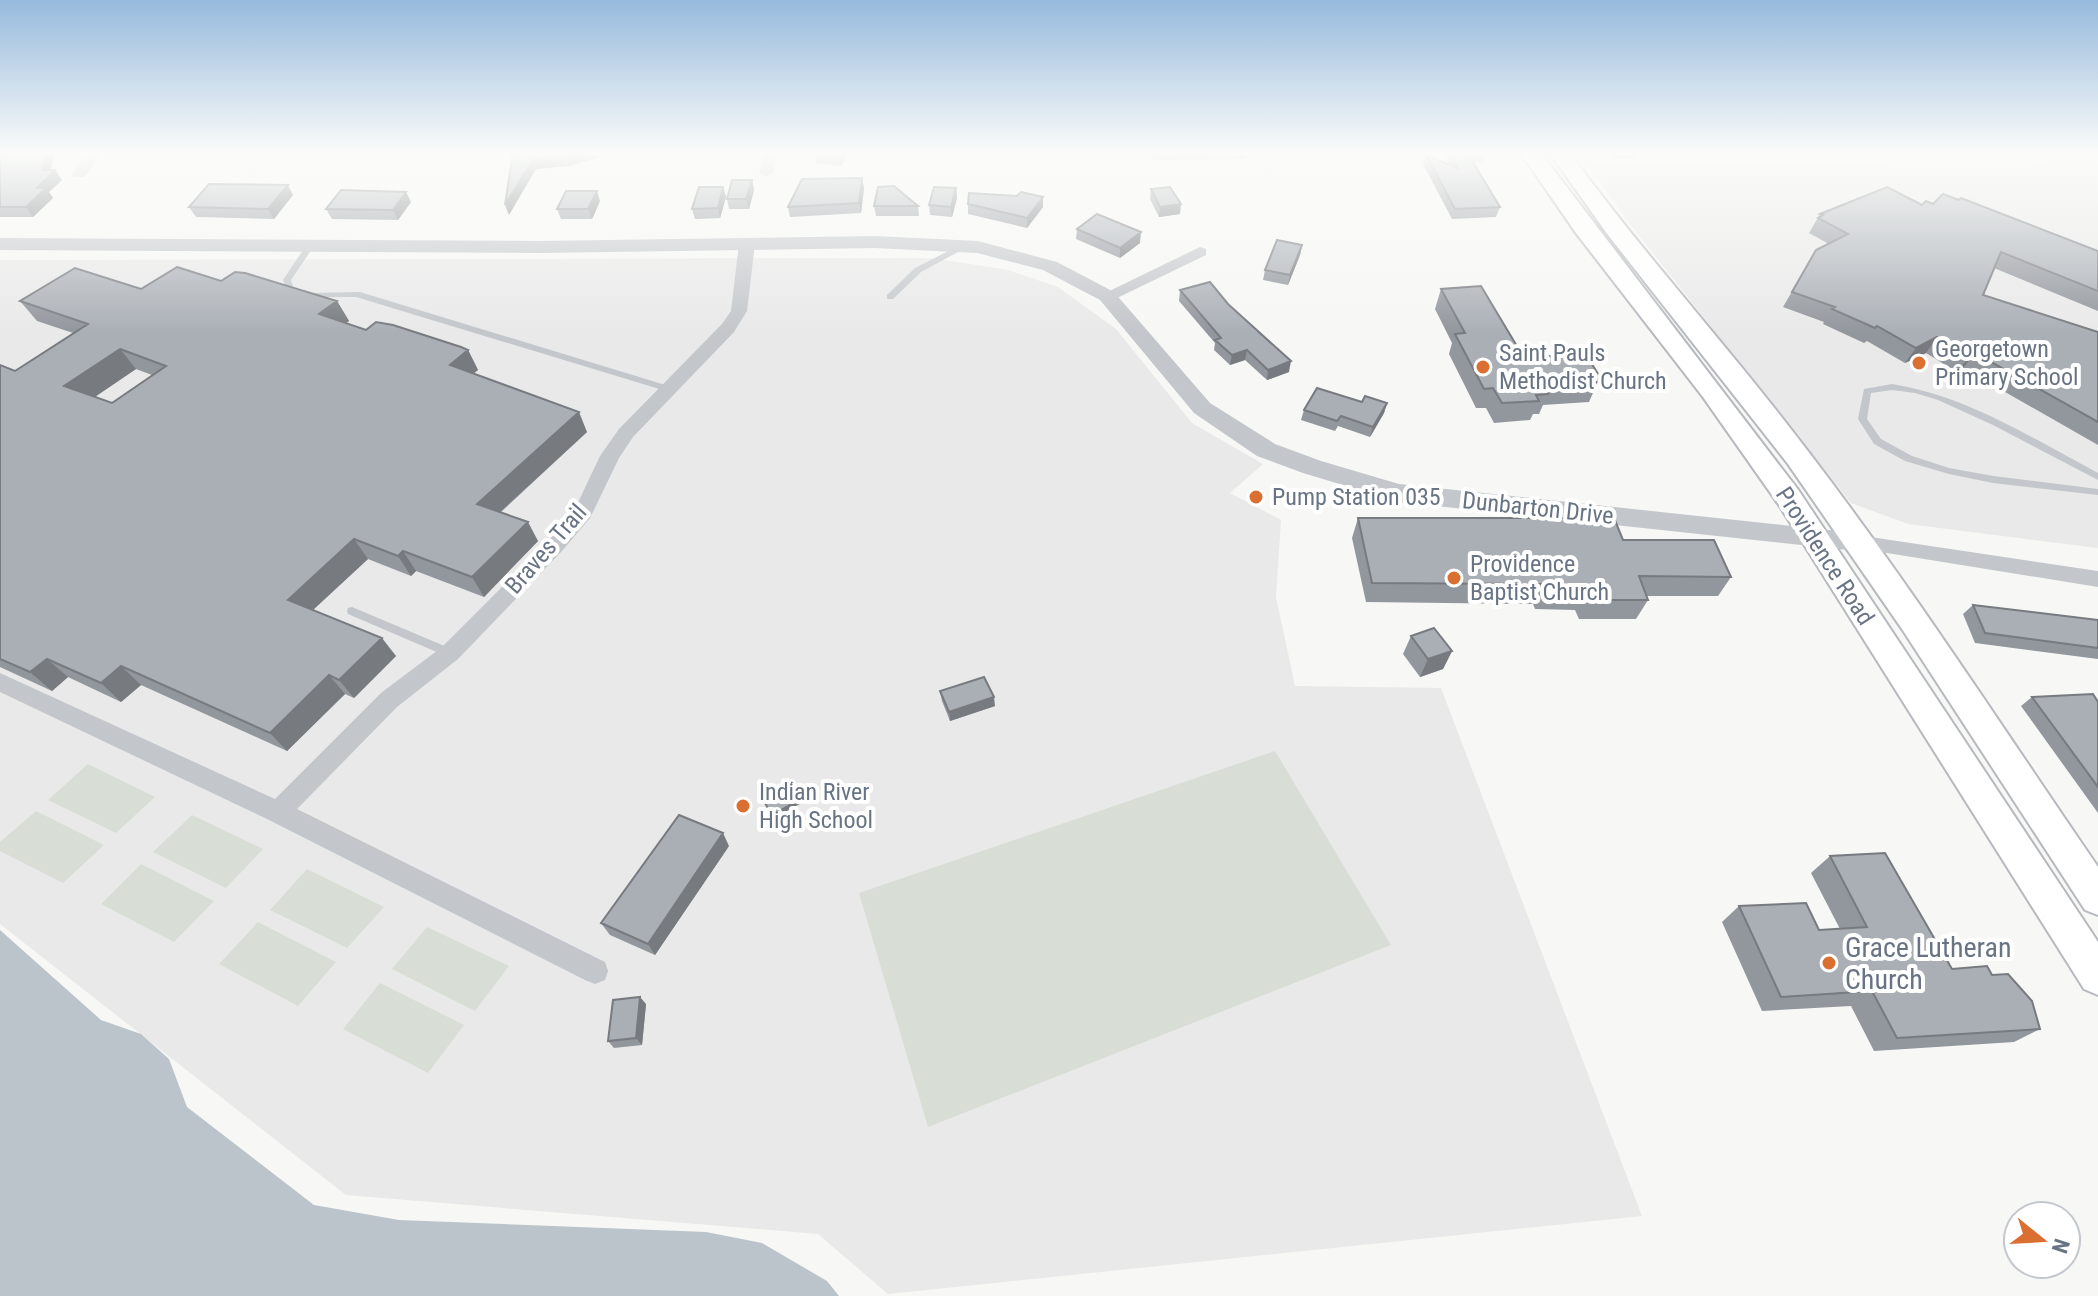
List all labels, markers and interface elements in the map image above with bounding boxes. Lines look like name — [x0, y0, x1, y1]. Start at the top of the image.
place label: Georgetown Primary School — [1935, 335, 2078, 391]
place label: Saint Pauls Methodist Church — [1499, 339, 1667, 395]
marker: Georgetown Primary School — [1910, 354, 1928, 372]
marker: Saint Pauls Methodist Church — [1474, 358, 1492, 376]
street label: Providence Road — [1770, 482, 1880, 630]
place label: Pump Station 035 — [1272, 483, 1441, 511]
street label: Dunbarton Drive — [1461, 486, 1615, 530]
marker: Pump Station 035 — [1247, 488, 1265, 506]
street label: Braves Trail — [499, 498, 593, 600]
place label: Providence Baptist Church — [1470, 550, 1609, 606]
marker: Providence Baptist Church — [1445, 569, 1463, 587]
place label: Indian River High School — [759, 778, 873, 834]
marker: Indian River High School — [734, 797, 752, 815]
place label: Grace Lutheran Church — [1845, 931, 2012, 996]
marker: Grace Lutheran Church — [1820, 954, 1838, 972]
north arrow — [2002, 1200, 2082, 1280]
text: N — [2047, 1236, 2075, 1256]

